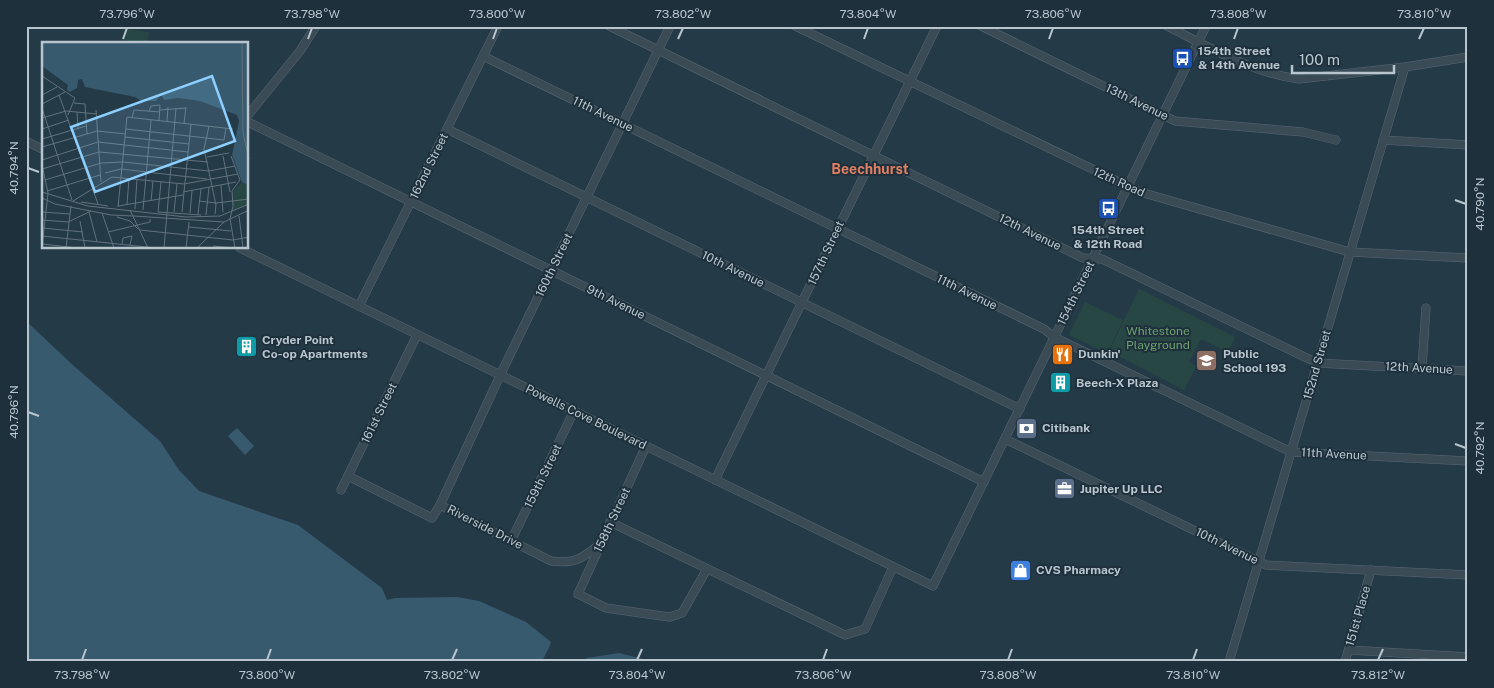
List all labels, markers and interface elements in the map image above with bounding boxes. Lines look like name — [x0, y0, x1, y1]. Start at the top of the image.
text: 73.796°W — [99, 7, 155, 21]
text: 73.798°W — [284, 7, 340, 21]
text: 73.800°W — [469, 7, 526, 21]
text: 73.802°W — [655, 7, 712, 21]
text: 73.804°W — [840, 7, 897, 21]
text: 73.806°W — [1025, 7, 1082, 21]
text: 73.808°W — [1210, 7, 1267, 21]
text: 73.810°W — [1397, 7, 1452, 21]
inset map — [42, 42, 249, 249]
scale bar — [1292, 42, 1394, 74]
place label: 154th Street & 14th Avenue — [1198, 44, 1280, 72]
bus stop icon: 154th Street & 14th Avenue — [1170, 46, 1194, 70]
text: 100 m — [1299, 51, 1340, 68]
street label: 13th Avenue — [1103, 81, 1171, 123]
street label: 11th Avenue — [570, 93, 636, 135]
street label: 162nd Street — [407, 130, 451, 201]
text: 40.794°N — [7, 141, 21, 195]
district label: Beechhurst — [831, 161, 909, 177]
street label: 12th Road — [1091, 164, 1147, 200]
text: 40.790°N — [1473, 177, 1487, 231]
bus stop icon: 154th Street & 12th Road — [1096, 197, 1120, 221]
street label: 12th Avenue — [996, 211, 1064, 253]
street label: 157th Street — [805, 218, 847, 287]
place label: 154th Street & 12th Road — [1072, 223, 1144, 251]
street label: 160th Street — [533, 231, 576, 299]
street label: 10th Avenue — [699, 248, 767, 290]
street label: 154th Street — [1054, 258, 1098, 327]
street label: 11th Avenue — [934, 271, 1000, 313]
street label: 9th Avenue — [585, 282, 648, 322]
park label: Whitestone Playground — [1126, 324, 1190, 352]
street label: 152nd Street — [1300, 328, 1334, 401]
place label: Cryder Point Co-op Apartments — [262, 333, 368, 361]
building icon: Cryder Point Co-op Apartments — [234, 335, 258, 359]
restaurant icon: Dunkin' — [1050, 342, 1074, 366]
place label: Dunkin' — [1078, 347, 1121, 361]
place label: Public School 193 — [1223, 347, 1286, 375]
school or university icon: Public School 193 — [1195, 349, 1219, 373]
street label: 12th Avenue — [1385, 359, 1453, 377]
building icon: Beech-X Plaza — [1048, 371, 1072, 395]
place label: Beech-X Plaza — [1076, 376, 1159, 390]
street label: 161st Street — [358, 380, 400, 446]
street label: Powells Cove Boulevard — [523, 382, 649, 452]
text: 40.796°N — [7, 385, 21, 439]
bank icon: Citibank — [1014, 416, 1038, 440]
place label: Citibank — [1042, 421, 1090, 435]
text: 40.792°N — [1473, 421, 1487, 475]
street label: 159th Street — [521, 441, 565, 510]
street label: 11th Avenue — [1301, 445, 1367, 463]
office icon: Jupiter Up LLC — [1052, 477, 1076, 501]
place label: Jupiter Up LLC — [1080, 482, 1163, 496]
street label: 158th Street — [591, 485, 633, 555]
street label: Riverside Drive — [445, 502, 525, 552]
street label: 10th Avenue — [1193, 525, 1261, 567]
shop icon: CVS Pharmacy — [1008, 558, 1032, 582]
place label: CVS Pharmacy — [1036, 563, 1121, 577]
street label: 151st Place — [1343, 584, 1373, 648]
text: 73.798°W — [54, 668, 110, 682]
text: 73.800°W — [239, 668, 296, 682]
text: 73.802°W — [424, 668, 481, 682]
text: 73.804°W — [609, 668, 666, 682]
text: 73.806°W — [795, 668, 852, 682]
text: 73.808°W — [980, 668, 1037, 682]
text: 73.810°W — [1166, 668, 1221, 682]
text: 73.812°W — [1351, 668, 1406, 682]

